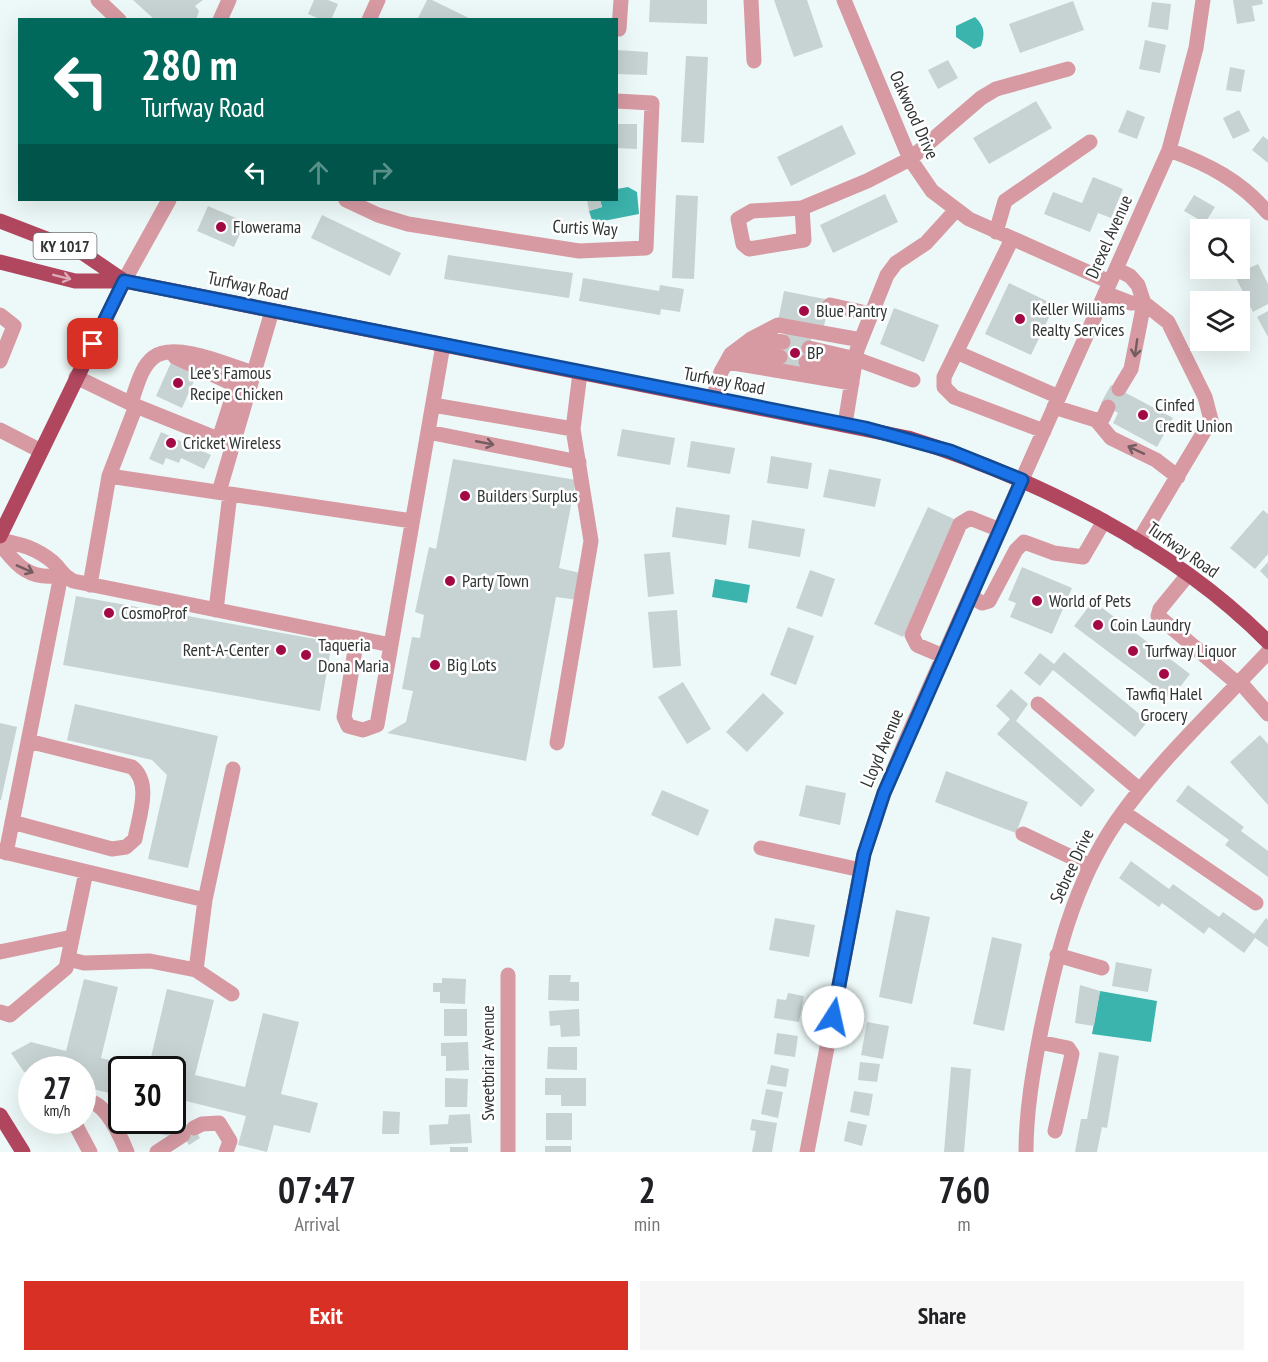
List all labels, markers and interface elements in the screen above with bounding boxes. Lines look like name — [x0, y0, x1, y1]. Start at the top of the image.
text: 280 m — [141, 37, 238, 92]
icon: left — [42, 42, 120, 120]
street label: Oakwood Drive — [885, 67, 944, 163]
text: Turfway Road — [141, 90, 265, 124]
icon: left — [239, 156, 272, 189]
icon: ahead — [302, 156, 335, 189]
icon: right — [365, 156, 398, 189]
street label: Drexel Avenue — [1080, 191, 1137, 282]
street label: Curtis Way — [552, 214, 618, 241]
place label: Flowerama — [233, 215, 301, 238]
map controls — [1190, 219, 1250, 351]
button: search — [1190, 219, 1250, 279]
marker: Flowerama — [214, 220, 228, 234]
road number: KY 1017 — [34, 233, 97, 259]
street label: Turfway Road — [205, 266, 291, 305]
one-way arrow — [52, 272, 71, 284]
button: layers — [1190, 291, 1250, 351]
place label: Keller Williams Realty Services — [1032, 297, 1125, 341]
place label: Blue Pantry — [816, 299, 887, 322]
marker: Blue Pantry — [797, 304, 811, 318]
marker: Keller Williams Realty Services — [1013, 312, 1027, 326]
pin — [67, 318, 118, 369]
icon: arrive — [76, 327, 109, 360]
one-way arrow — [1130, 337, 1141, 357]
place label: BP — [807, 341, 824, 364]
marker: BP — [788, 346, 802, 360]
place label: Lee's Famous Recipe Chicken — [190, 361, 283, 405]
street label: Turfway Road — [681, 361, 767, 400]
marker: Lee's Famous Recipe Chicken — [171, 376, 185, 390]
place label: Cinfed Credit Union — [1155, 393, 1233, 437]
marker: Cinfed Credit Union — [1136, 408, 1150, 422]
place label: Cricket Wireless — [183, 431, 281, 454]
marker: Cricket Wireless — [164, 436, 178, 450]
one-way arrow — [475, 438, 494, 450]
one-way arrow — [1127, 443, 1145, 455]
place label: Builders Surplus — [477, 484, 578, 507]
marker: Builders Surplus — [458, 489, 472, 503]
street label: Turfway Road — [1143, 517, 1224, 583]
one-way arrow — [16, 564, 34, 575]
place label: Party Town — [462, 569, 529, 592]
marker: Party Town — [443, 574, 457, 588]
place label: World of Pets — [1049, 589, 1131, 612]
marker: World of Pets — [1030, 594, 1044, 608]
place label: CosmoProf — [121, 601, 188, 624]
marker: CosmoProf — [102, 606, 116, 620]
place label: Coin Laundry — [1110, 613, 1191, 636]
marker: Coin Laundry — [1091, 618, 1105, 632]
place label: Taqueria Dona Maria — [318, 633, 389, 677]
place label: Rent-A-Center — [183, 638, 269, 661]
place label: Turfway Liquor — [1145, 639, 1237, 662]
marker: Rent-A-Center — [274, 643, 288, 657]
marker: Turfway Liquor — [1126, 644, 1140, 658]
marker: Taqueria Dona Maria — [299, 648, 313, 662]
place label: Big Lots — [447, 653, 496, 676]
marker: Big Lots — [428, 658, 442, 672]
marker: Tawfiq Halel Grocery — [1157, 667, 1171, 681]
place label: Tawfiq Halel Grocery — [1126, 682, 1203, 726]
street label: Lloyd Avenue — [855, 705, 908, 790]
street label: Sebree Drive — [1044, 825, 1099, 907]
position arrow — [801, 985, 865, 1049]
street label: Sweetbriar Avenue — [476, 1005, 499, 1121]
speed limit sign: 30 — [108, 1056, 186, 1134]
text: 27 — [43, 1068, 71, 1107]
text: km/h — [44, 1101, 70, 1120]
text: 07:47 — [278, 1166, 356, 1213]
text: 2 — [638, 1166, 656, 1213]
text: 760 — [938, 1166, 990, 1213]
text: Arrival — [294, 1211, 340, 1237]
text: min — [634, 1211, 660, 1237]
text: m — [958, 1211, 971, 1237]
button: Exit — [24, 1281, 628, 1350]
button: Share — [640, 1281, 1244, 1350]

